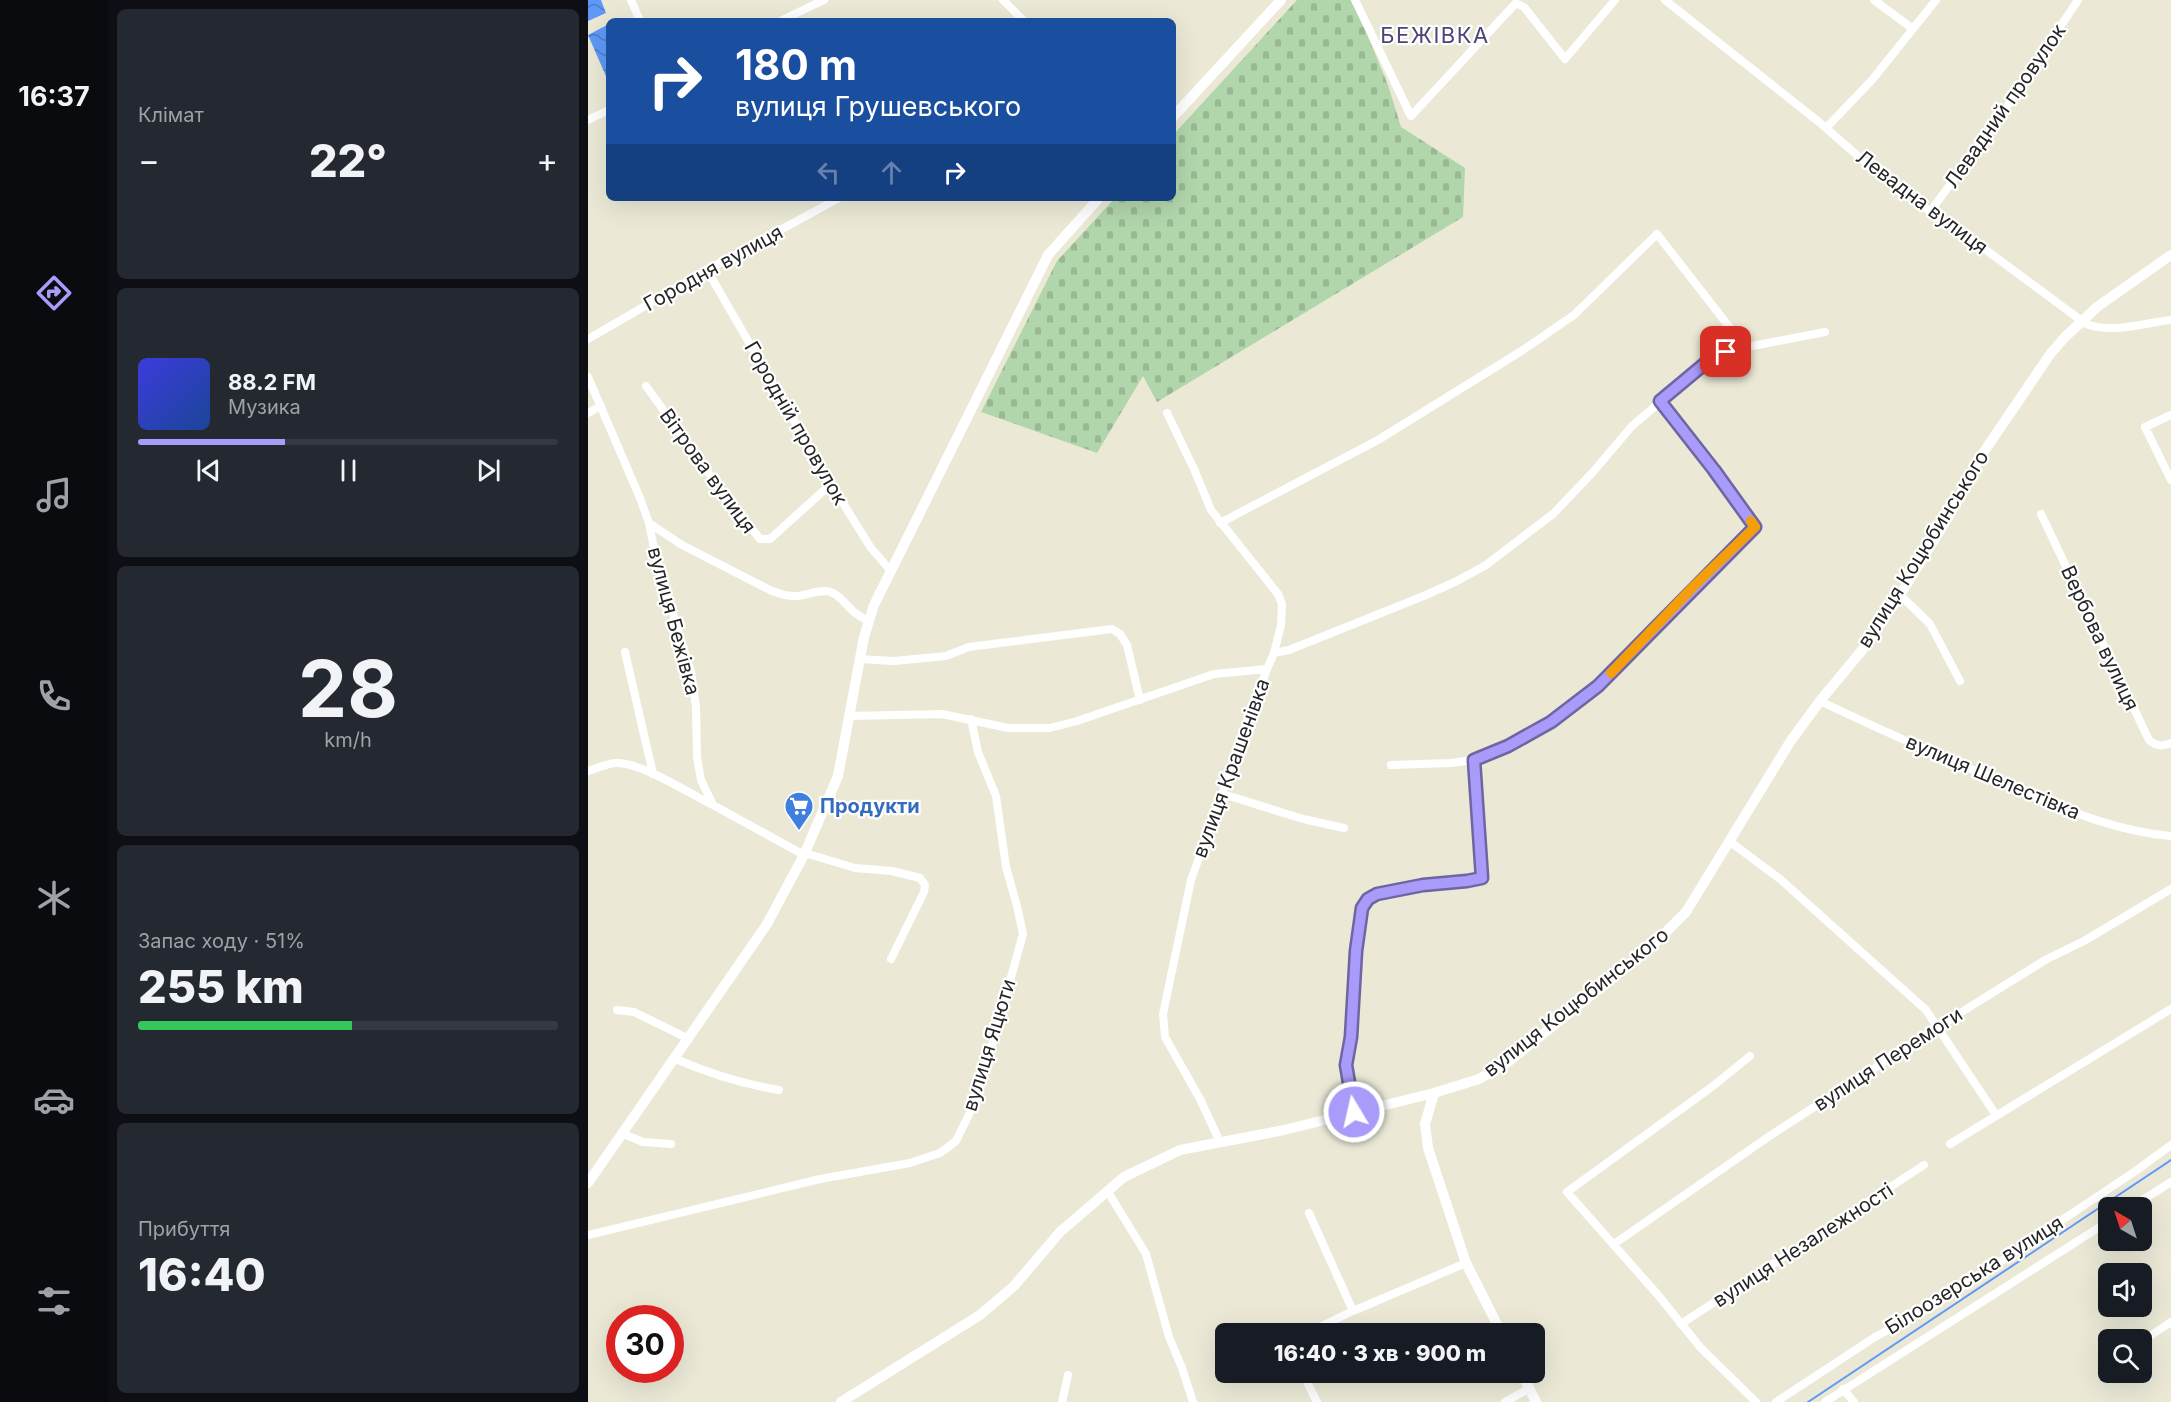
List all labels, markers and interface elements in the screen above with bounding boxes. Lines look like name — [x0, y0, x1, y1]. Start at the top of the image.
street label: Левадний провулок — [1939, 19, 2071, 193]
district label: БЕЖІВКА — [1380, 22, 1490, 48]
text: 180 m — [735, 39, 857, 90]
icon: right — [636, 42, 714, 120]
text: 16:37 — [18, 80, 90, 113]
text: вулиця Грушевського — [735, 90, 1021, 123]
text: Клімат — [138, 103, 204, 127]
text: 22° — [309, 133, 387, 188]
text: − — [138, 140, 160, 180]
text: + — [536, 140, 558, 180]
street label: Левадна вулиця — [1852, 145, 1992, 259]
icon: left — [812, 156, 845, 189]
icon: ahead — [875, 156, 908, 189]
icon: right — [938, 156, 971, 189]
street label: Городня вулиця — [639, 220, 787, 316]
icon: directions — [33, 272, 75, 314]
pin — [1700, 326, 1751, 377]
icon: arrive — [1709, 335, 1742, 368]
street label: Городній провулок — [739, 337, 853, 509]
text: 88.2 FM — [228, 369, 316, 395]
text: Музика — [228, 395, 301, 419]
street label: Вітрова вулиця — [655, 404, 761, 538]
street label: вулиця Коцюбинського — [1852, 446, 1994, 652]
icon: previous — [192, 454, 225, 487]
icon: pause — [332, 454, 365, 487]
icon: next — [472, 454, 505, 487]
icon: music — [33, 474, 75, 516]
street label: вулиця Бежівка — [643, 544, 705, 698]
street label: Вербова вулиця — [2056, 562, 2144, 714]
text: 28 — [298, 641, 398, 736]
icon: phone — [33, 675, 75, 717]
street label: вулиця Крашенівка — [1187, 675, 1275, 861]
text: km/h — [324, 728, 372, 752]
street label: вулиця Шелестівка — [1902, 729, 2084, 825]
supermarket icon: Продукти — [783, 790, 815, 832]
place label: Продукти — [820, 794, 920, 818]
icon: climate — [33, 877, 75, 919]
street label: вулиця Коцюбинського — [1479, 922, 1673, 1082]
text: Запас ходу · 51% — [138, 929, 305, 953]
text: 255 km — [138, 959, 304, 1014]
street label: вулиця Яцюти — [958, 976, 1020, 1114]
street label: вулиця Перемоги — [1809, 1002, 1967, 1116]
icon: car — [33, 1079, 75, 1121]
position arrow — [1322, 1080, 1386, 1144]
street label: вулиця Незалежності — [1708, 1178, 1898, 1312]
north arrow — [2098, 1197, 2152, 1251]
map controls — [2098, 1197, 2152, 1383]
street label: Білоозерська вулиця — [1881, 1210, 2067, 1340]
text: Прибуття — [138, 1217, 230, 1241]
text: 16:40 — [138, 1247, 266, 1302]
button: sound — [2098, 1263, 2152, 1317]
icon: filters — [33, 1280, 75, 1322]
speed limit sign: 30 — [606, 1305, 684, 1383]
button: search — [2098, 1329, 2152, 1383]
text: 16:40 · 3 хв · 900 m — [1274, 1340, 1486, 1366]

